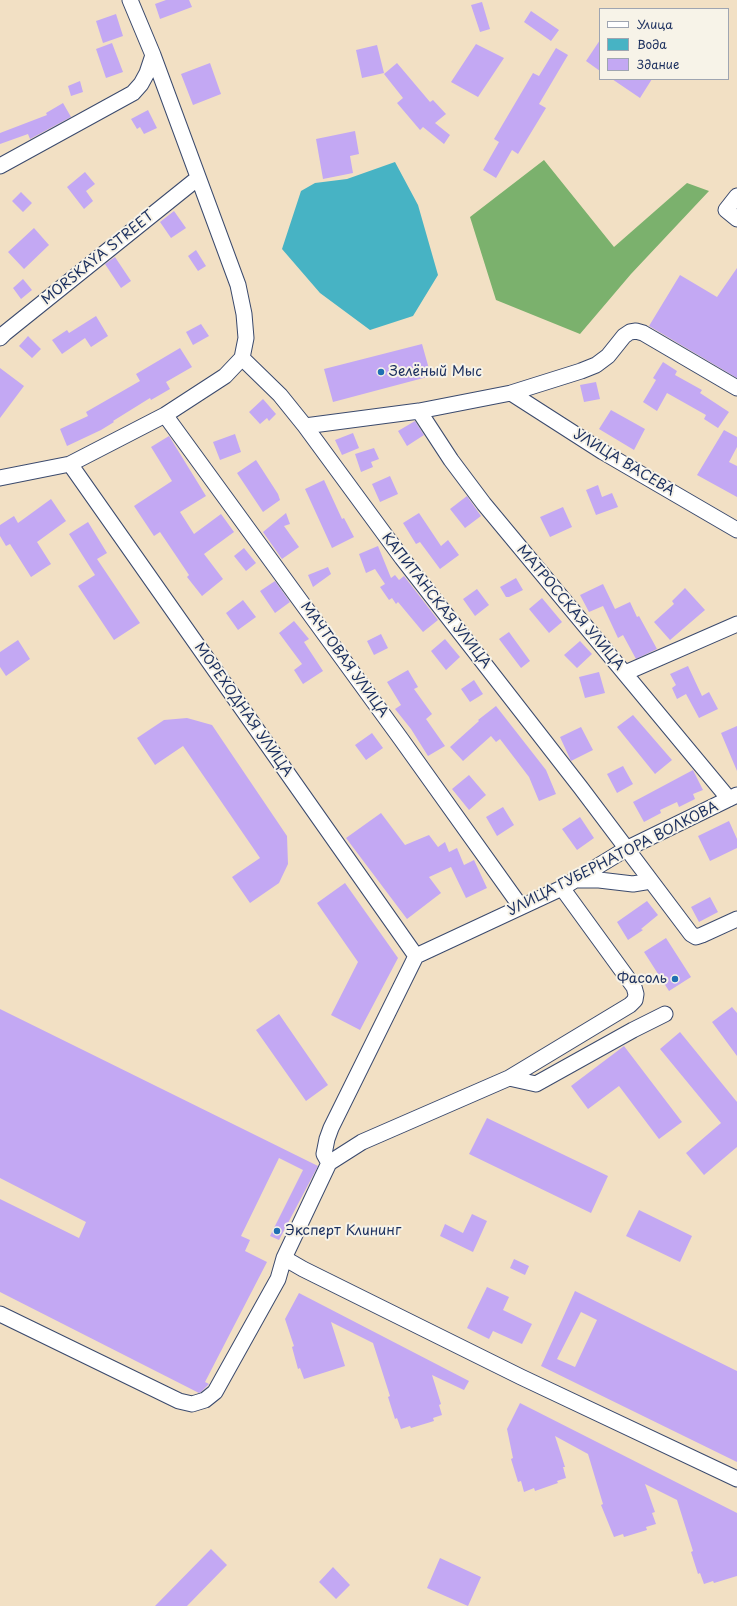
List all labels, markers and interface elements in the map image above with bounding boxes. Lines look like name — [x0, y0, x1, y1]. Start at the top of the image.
legend — [599, 8, 729, 80]
text: Улица — [637, 15, 673, 33]
text: Вода — [637, 35, 667, 53]
text: Здание — [637, 55, 679, 73]
street label: MORSKAYA STREET — [38, 208, 158, 308]
place label: Зелёный Мыс — [389, 364, 482, 380]
marker: Зелёный Мыс — [376, 367, 386, 377]
street label: УЛИЦА ВАСЕВА — [570, 426, 678, 500]
street label: КАПИТАНСКАЯ УЛИЦА — [378, 530, 494, 672]
street label: МАТРОССКАЯ УЛИЦА — [513, 542, 627, 674]
street label: МАЧТОВАЯ УЛИЦА — [297, 599, 391, 721]
street label: МОРЕХОДНАЯ УЛИЦА — [190, 640, 296, 780]
street label: УЛИЦА ГУБЕРНАТОРА ВОЛКОВА — [505, 798, 721, 920]
place label: Фасоль — [617, 971, 667, 987]
marker: Фасоль — [670, 974, 680, 984]
place label: Эксперт Клининг — [285, 1223, 401, 1239]
marker: Эксперт Клининг — [272, 1226, 282, 1236]

